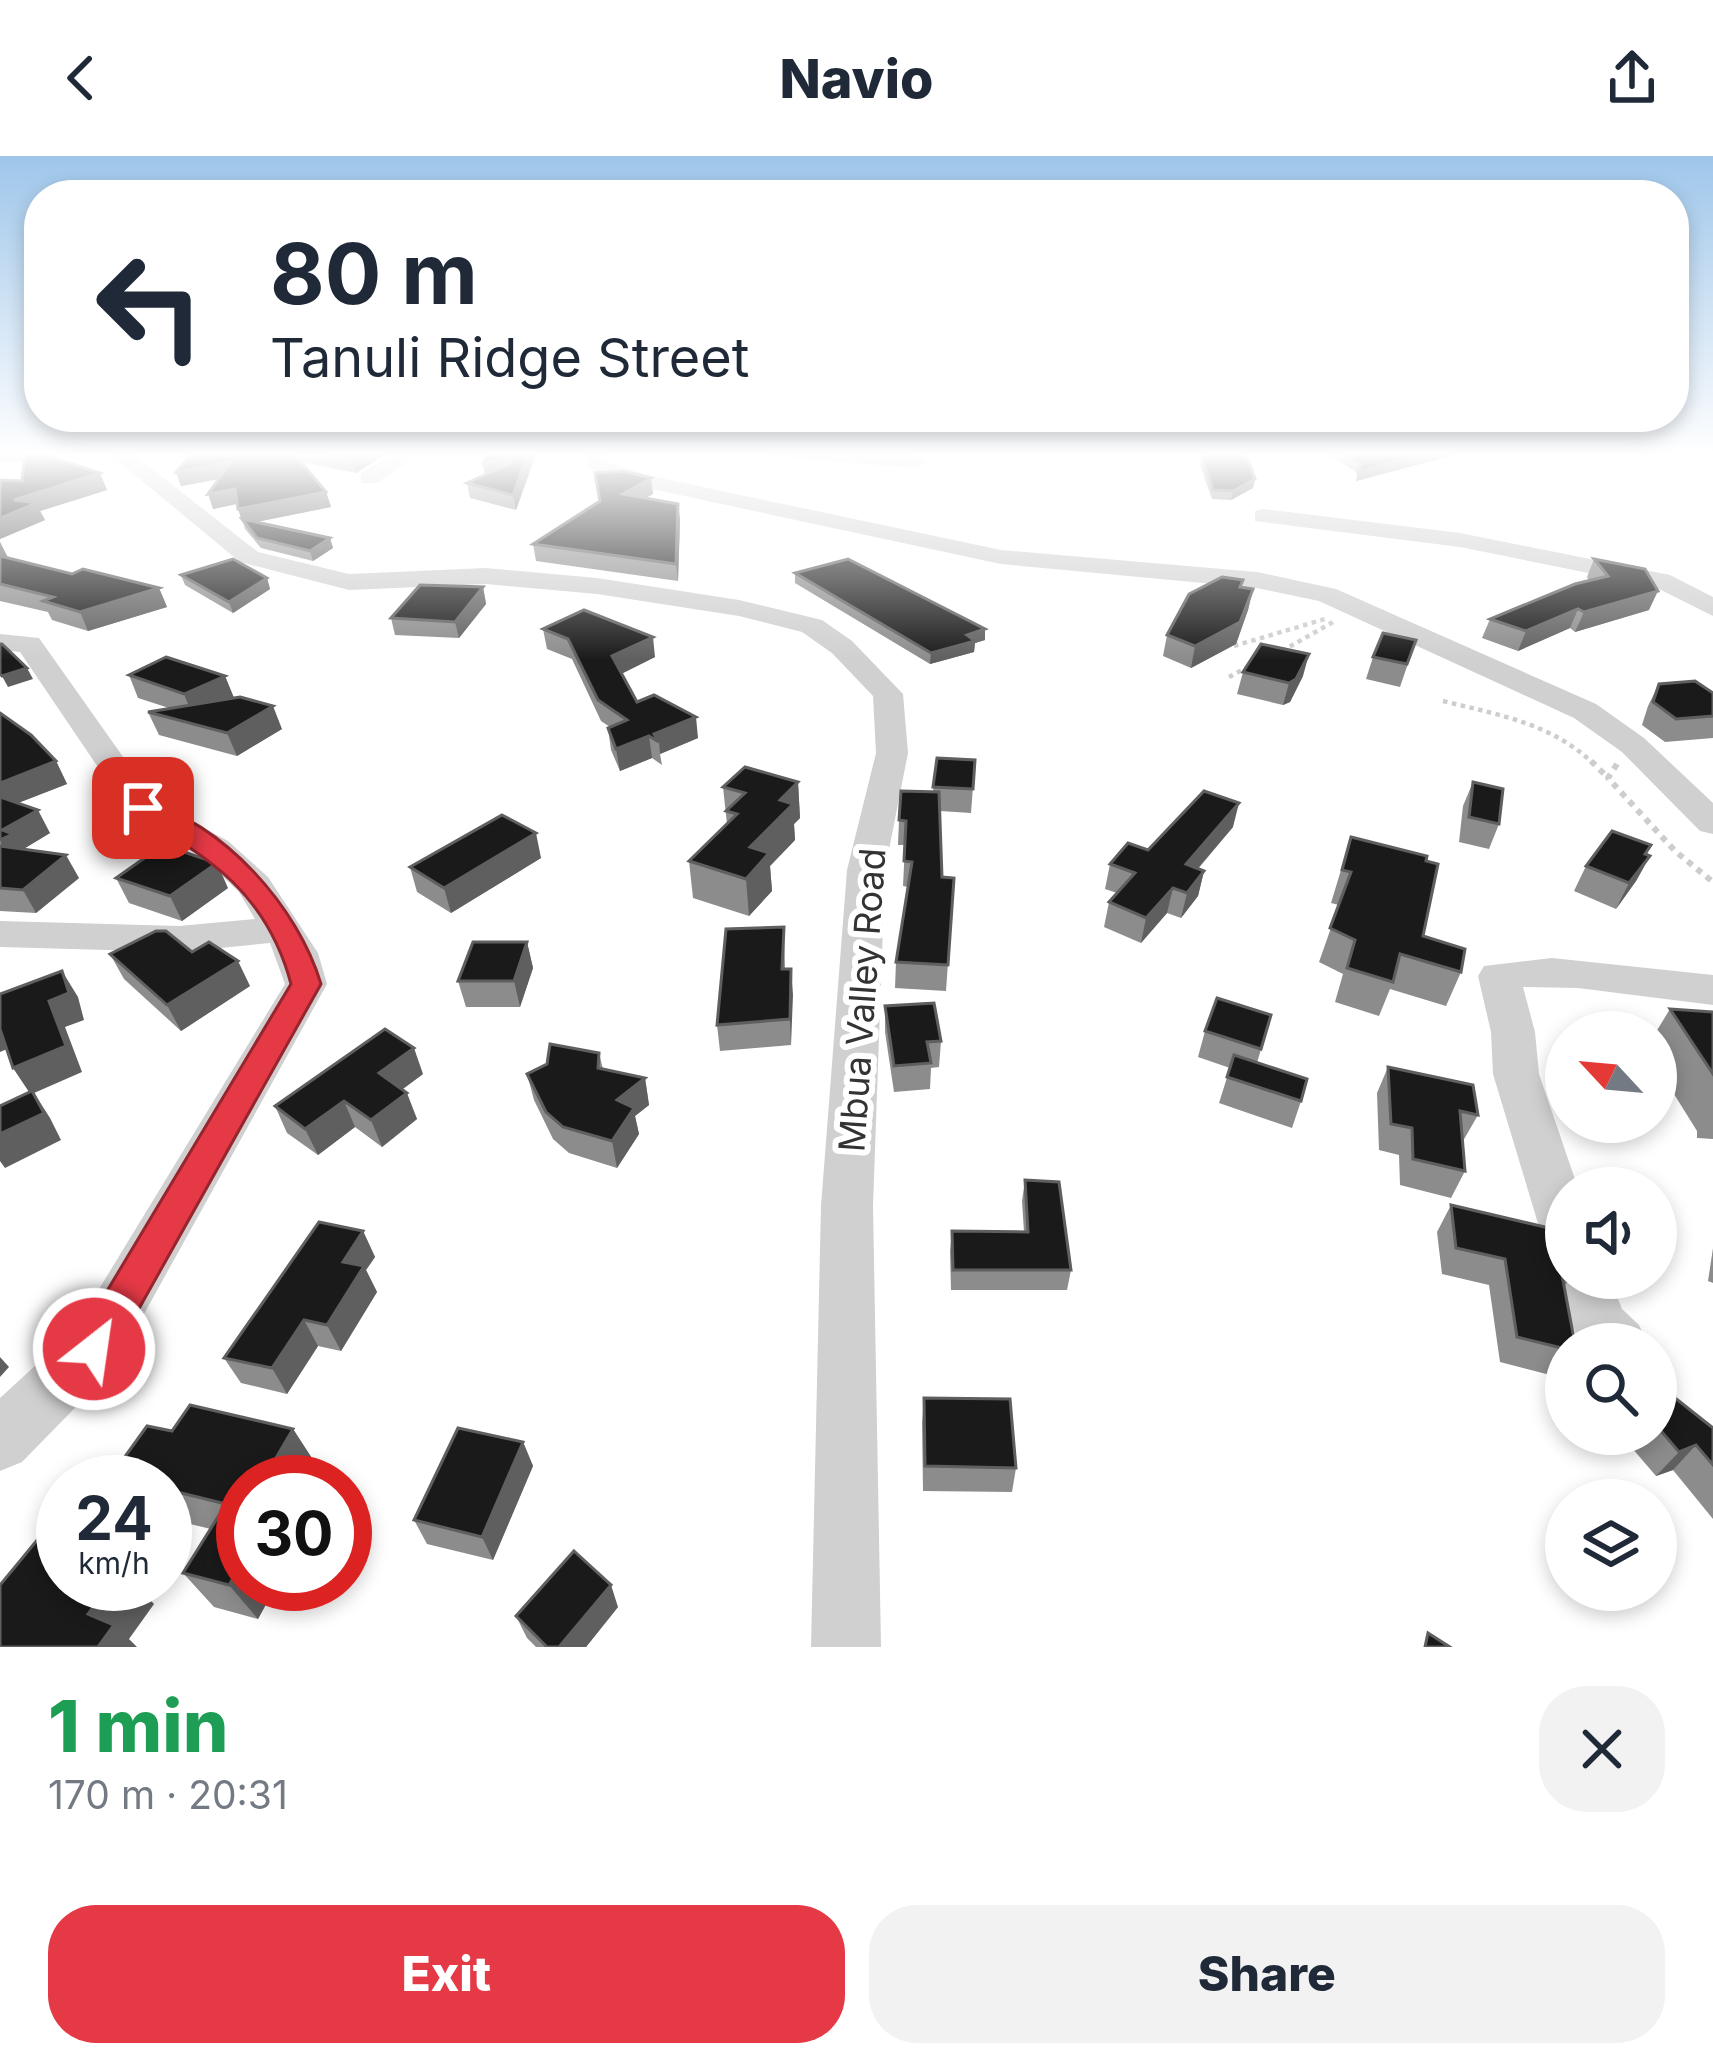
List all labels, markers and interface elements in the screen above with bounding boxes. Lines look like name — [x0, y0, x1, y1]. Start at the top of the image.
icon: back — [48, 45, 114, 111]
icon: share — [1599, 45, 1665, 111]
text: Navio — [779, 46, 934, 111]
text: 80 m — [270, 223, 478, 324]
icon: left — [72, 228, 228, 384]
text: Tanuli Ridge Street — [270, 325, 749, 390]
pin — [92, 757, 194, 859]
icon: arrive — [110, 775, 176, 841]
street label: Mbua Valley Road — [829, 847, 895, 1153]
north arrow — [1545, 1011, 1677, 1143]
map controls — [1545, 1011, 1677, 1611]
button: sound — [1545, 1167, 1677, 1299]
position arrow — [31, 1286, 157, 1412]
button: search — [1545, 1323, 1677, 1455]
speed limit sign: 30 — [216, 1455, 372, 1611]
button: layers — [1545, 1479, 1677, 1611]
text: 24 — [75, 1482, 153, 1554]
text: km/h — [78, 1545, 150, 1581]
text: 1 min — [48, 1682, 228, 1769]
button: close — [1539, 1686, 1665, 1812]
text: 170 m · 20:31 — [48, 1771, 288, 1818]
button: Exit — [48, 1905, 845, 2043]
button: Share — [869, 1905, 1665, 2043]

